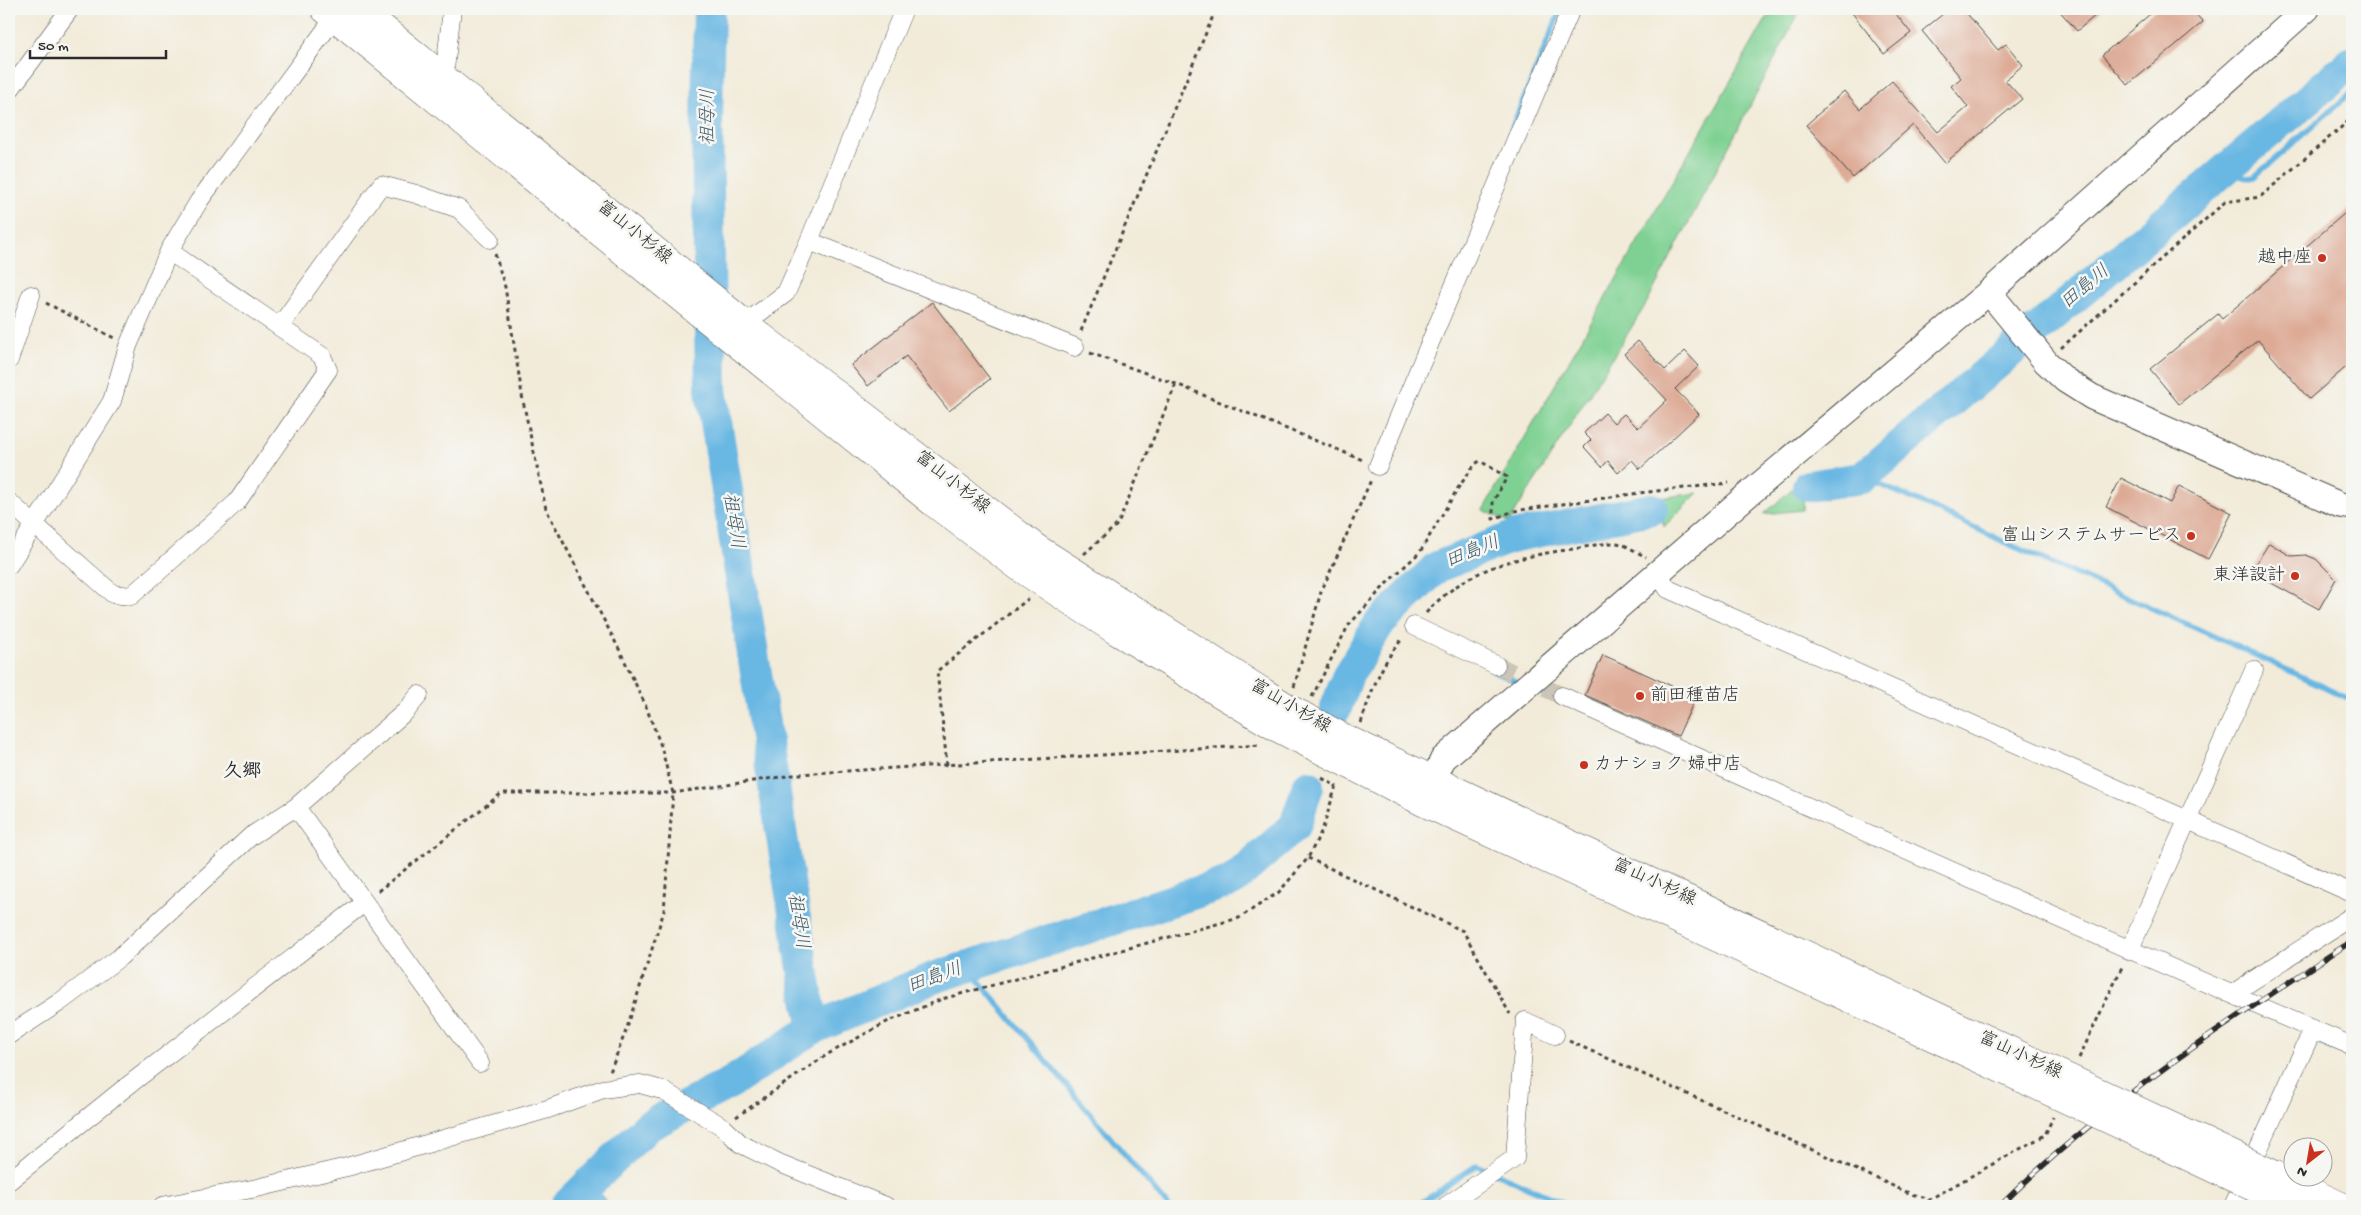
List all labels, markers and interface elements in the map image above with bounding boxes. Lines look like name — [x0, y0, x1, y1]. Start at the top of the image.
scale bar — [30, 28, 166, 60]
text: 50 m — [38, 38, 69, 56]
water label: 祖母川 — [698, 88, 721, 146]
street label: 富山小杉線 — [592, 196, 676, 269]
place label: 越中座 — [2258, 247, 2312, 269]
marker: 越中座 — [2316, 252, 2328, 264]
water label: 田島川 — [2056, 260, 2115, 315]
street label: 富山小杉線 — [910, 446, 995, 519]
water label: 祖母川 — [716, 491, 748, 551]
place label: 富山システムサービス — [2001, 525, 2181, 547]
marker: 富山システムサービス — [2185, 530, 2197, 542]
water label: 田島川 — [1442, 531, 1504, 574]
place label: 東洋設計 — [2213, 565, 2285, 587]
marker: 東洋設計 — [2289, 570, 2301, 582]
street label: 富山小杉線 — [1246, 675, 1335, 739]
place label: 前田種苗店 — [1650, 685, 1740, 707]
marker: 前田種苗店 — [1634, 690, 1646, 702]
place label: カナショク 婦中店 — [1594, 754, 1742, 776]
marker: カナショク 婦中店 — [1578, 759, 1590, 771]
district label: 久郷 — [223, 760, 261, 784]
street label: 富山小杉線 — [1609, 854, 1700, 912]
water label: 祖母川 — [781, 891, 813, 951]
water label: 田島川 — [904, 958, 966, 1000]
street label: 富山小杉線 — [1975, 1027, 2066, 1085]
north arrow — [2284, 1138, 2334, 1188]
text: N — [2294, 1161, 2311, 1181]

